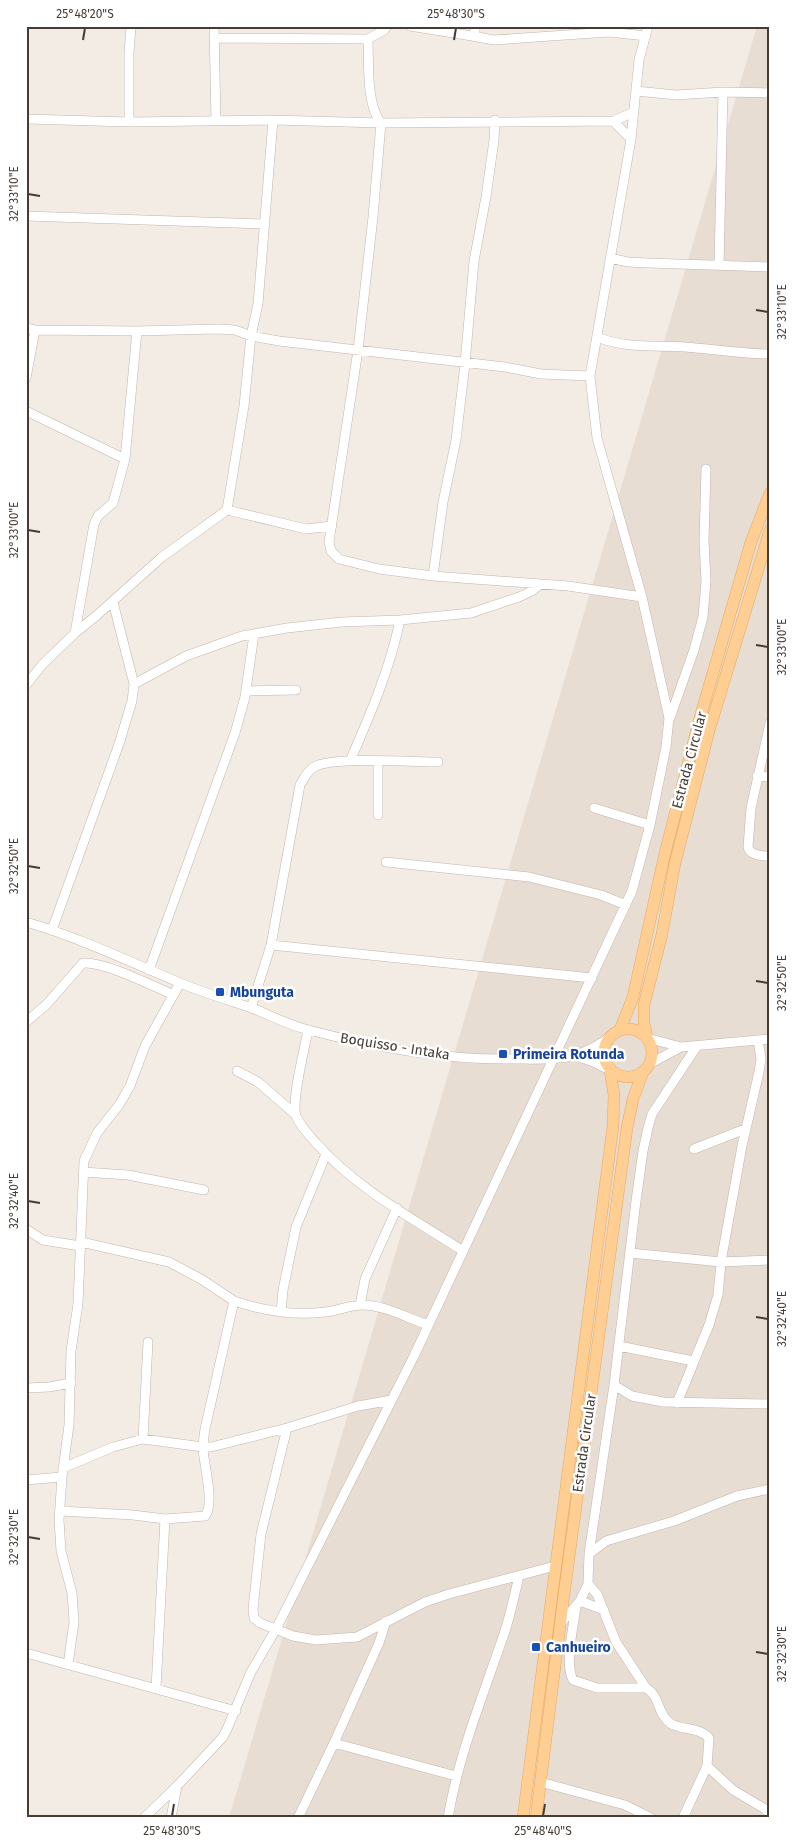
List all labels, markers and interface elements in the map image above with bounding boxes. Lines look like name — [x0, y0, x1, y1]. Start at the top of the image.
text: 25°48'20"S — [56, 7, 114, 21]
text: 25°48'30"S — [427, 7, 485, 21]
text: 32°33'10"E — [7, 166, 21, 222]
text: 32°33'10"E — [775, 284, 789, 340]
text: 32°33'00"E — [7, 501, 21, 559]
text: 32°33'00"E — [775, 618, 789, 676]
street label: Estrada Circular — [668, 709, 711, 811]
text: 32°32'50"E — [7, 838, 21, 894]
text: 32°32'50"E — [775, 955, 789, 1011]
place label: Mbunguta — [230, 984, 294, 1001]
marker: Mbunguta — [214, 986, 226, 998]
street label: Boquisso - Intaka — [339, 1029, 451, 1064]
place label: Primeira Rotunda — [513, 1046, 625, 1063]
marker: Primeira Rotunda — [497, 1048, 509, 1060]
text: 32°32'40"E — [7, 1173, 21, 1229]
text: 32°32'40"E — [775, 1291, 789, 1347]
street label: Estrada Circular — [569, 1392, 600, 1494]
text: 32°32'30"E — [7, 1509, 21, 1565]
text: 32°32'30"E — [775, 1626, 789, 1682]
place label: Canhueiro — [546, 1639, 611, 1656]
marker: Canhueiro — [530, 1641, 542, 1653]
text: 25°48'30"S — [143, 1824, 201, 1838]
text: 25°48'40"S — [514, 1824, 572, 1838]

